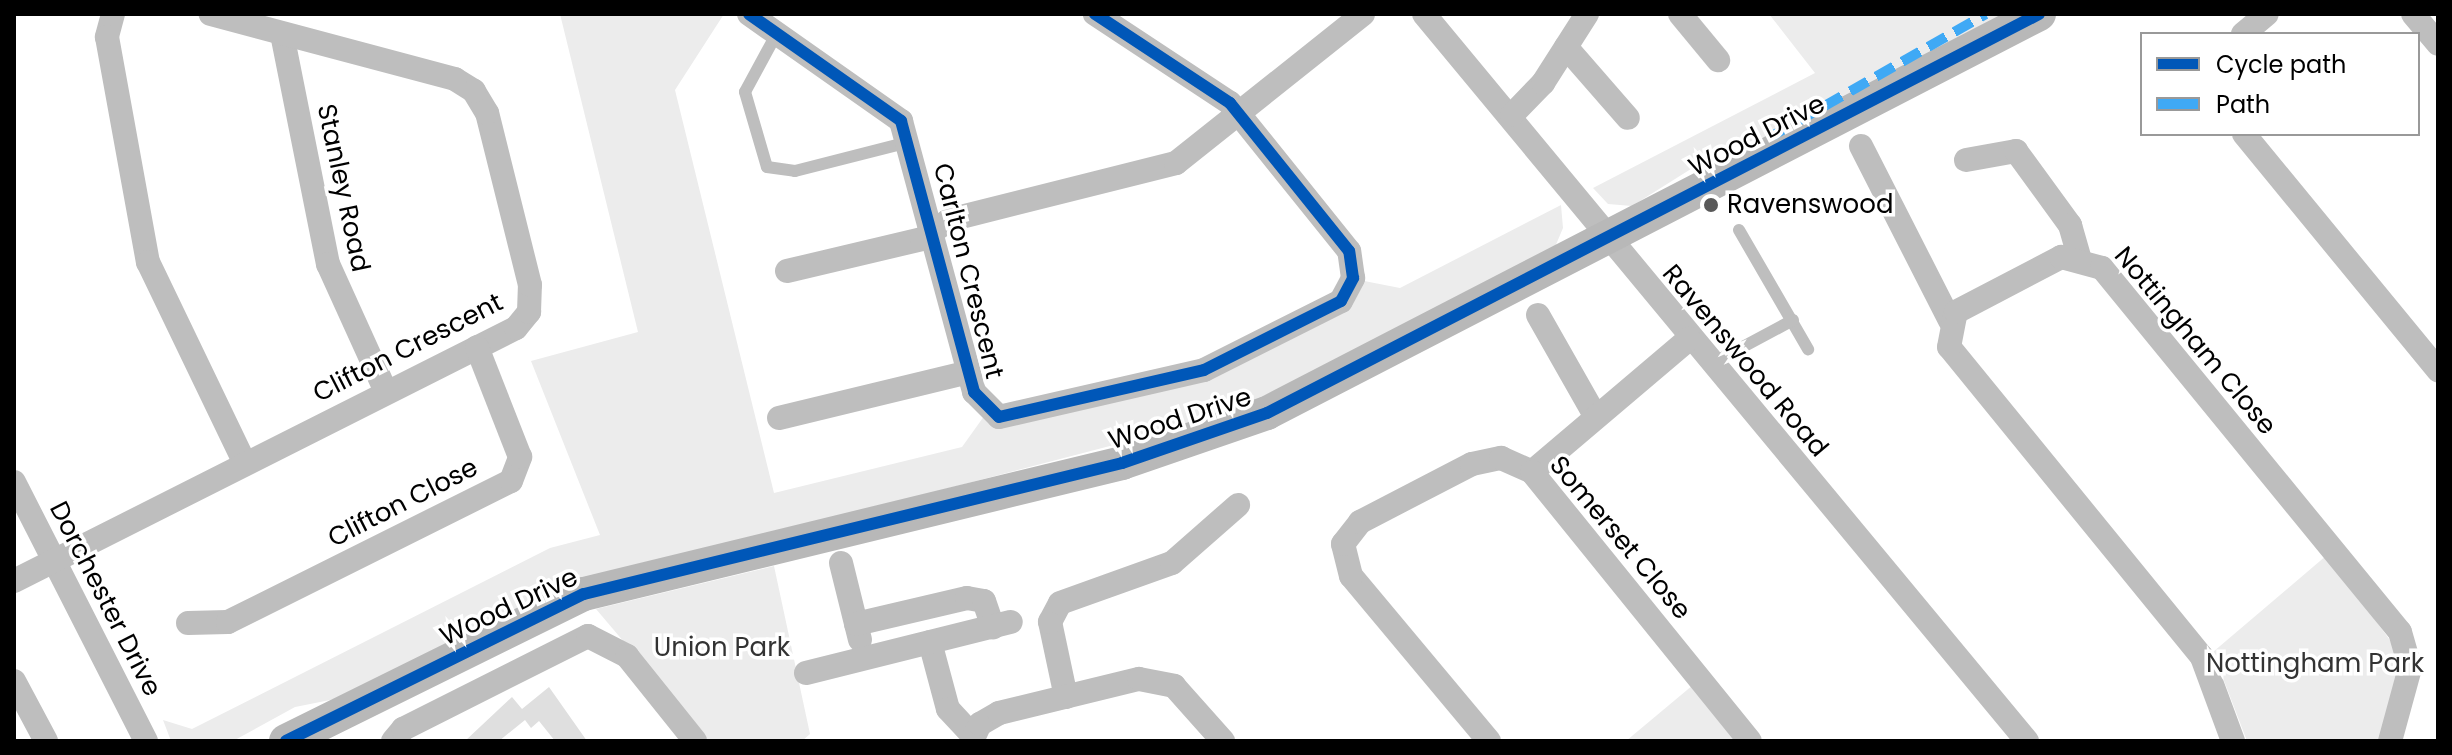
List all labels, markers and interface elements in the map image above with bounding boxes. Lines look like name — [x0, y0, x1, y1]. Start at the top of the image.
legend — [2140, 32, 2420, 136]
text: Cycle path — [2216, 48, 2346, 81]
street label: Wood Drive — [1684, 88, 1830, 184]
text: Path — [2216, 88, 2270, 121]
street label: Stanley Road — [310, 101, 376, 275]
street label: Carlton Crescent — [926, 160, 1010, 382]
place label: Ravenswood — [1727, 189, 1893, 221]
marker: Ravenswood — [1702, 196, 1720, 214]
street label: Nottingham Close — [2107, 241, 2283, 441]
street label: Ravenswood Road — [1656, 259, 1834, 463]
street label: Clifton Crescent — [308, 287, 508, 409]
street label: Wood Drive — [1105, 381, 1255, 457]
street label: Somerset Close — [1543, 450, 1697, 626]
street label: Clifton Close — [323, 452, 483, 554]
street label: Dorchester Drive — [42, 496, 168, 702]
street label: Wood Drive — [435, 562, 583, 652]
park label: Union Park — [654, 632, 790, 664]
park label: Nottingham Park — [2206, 648, 2424, 680]

